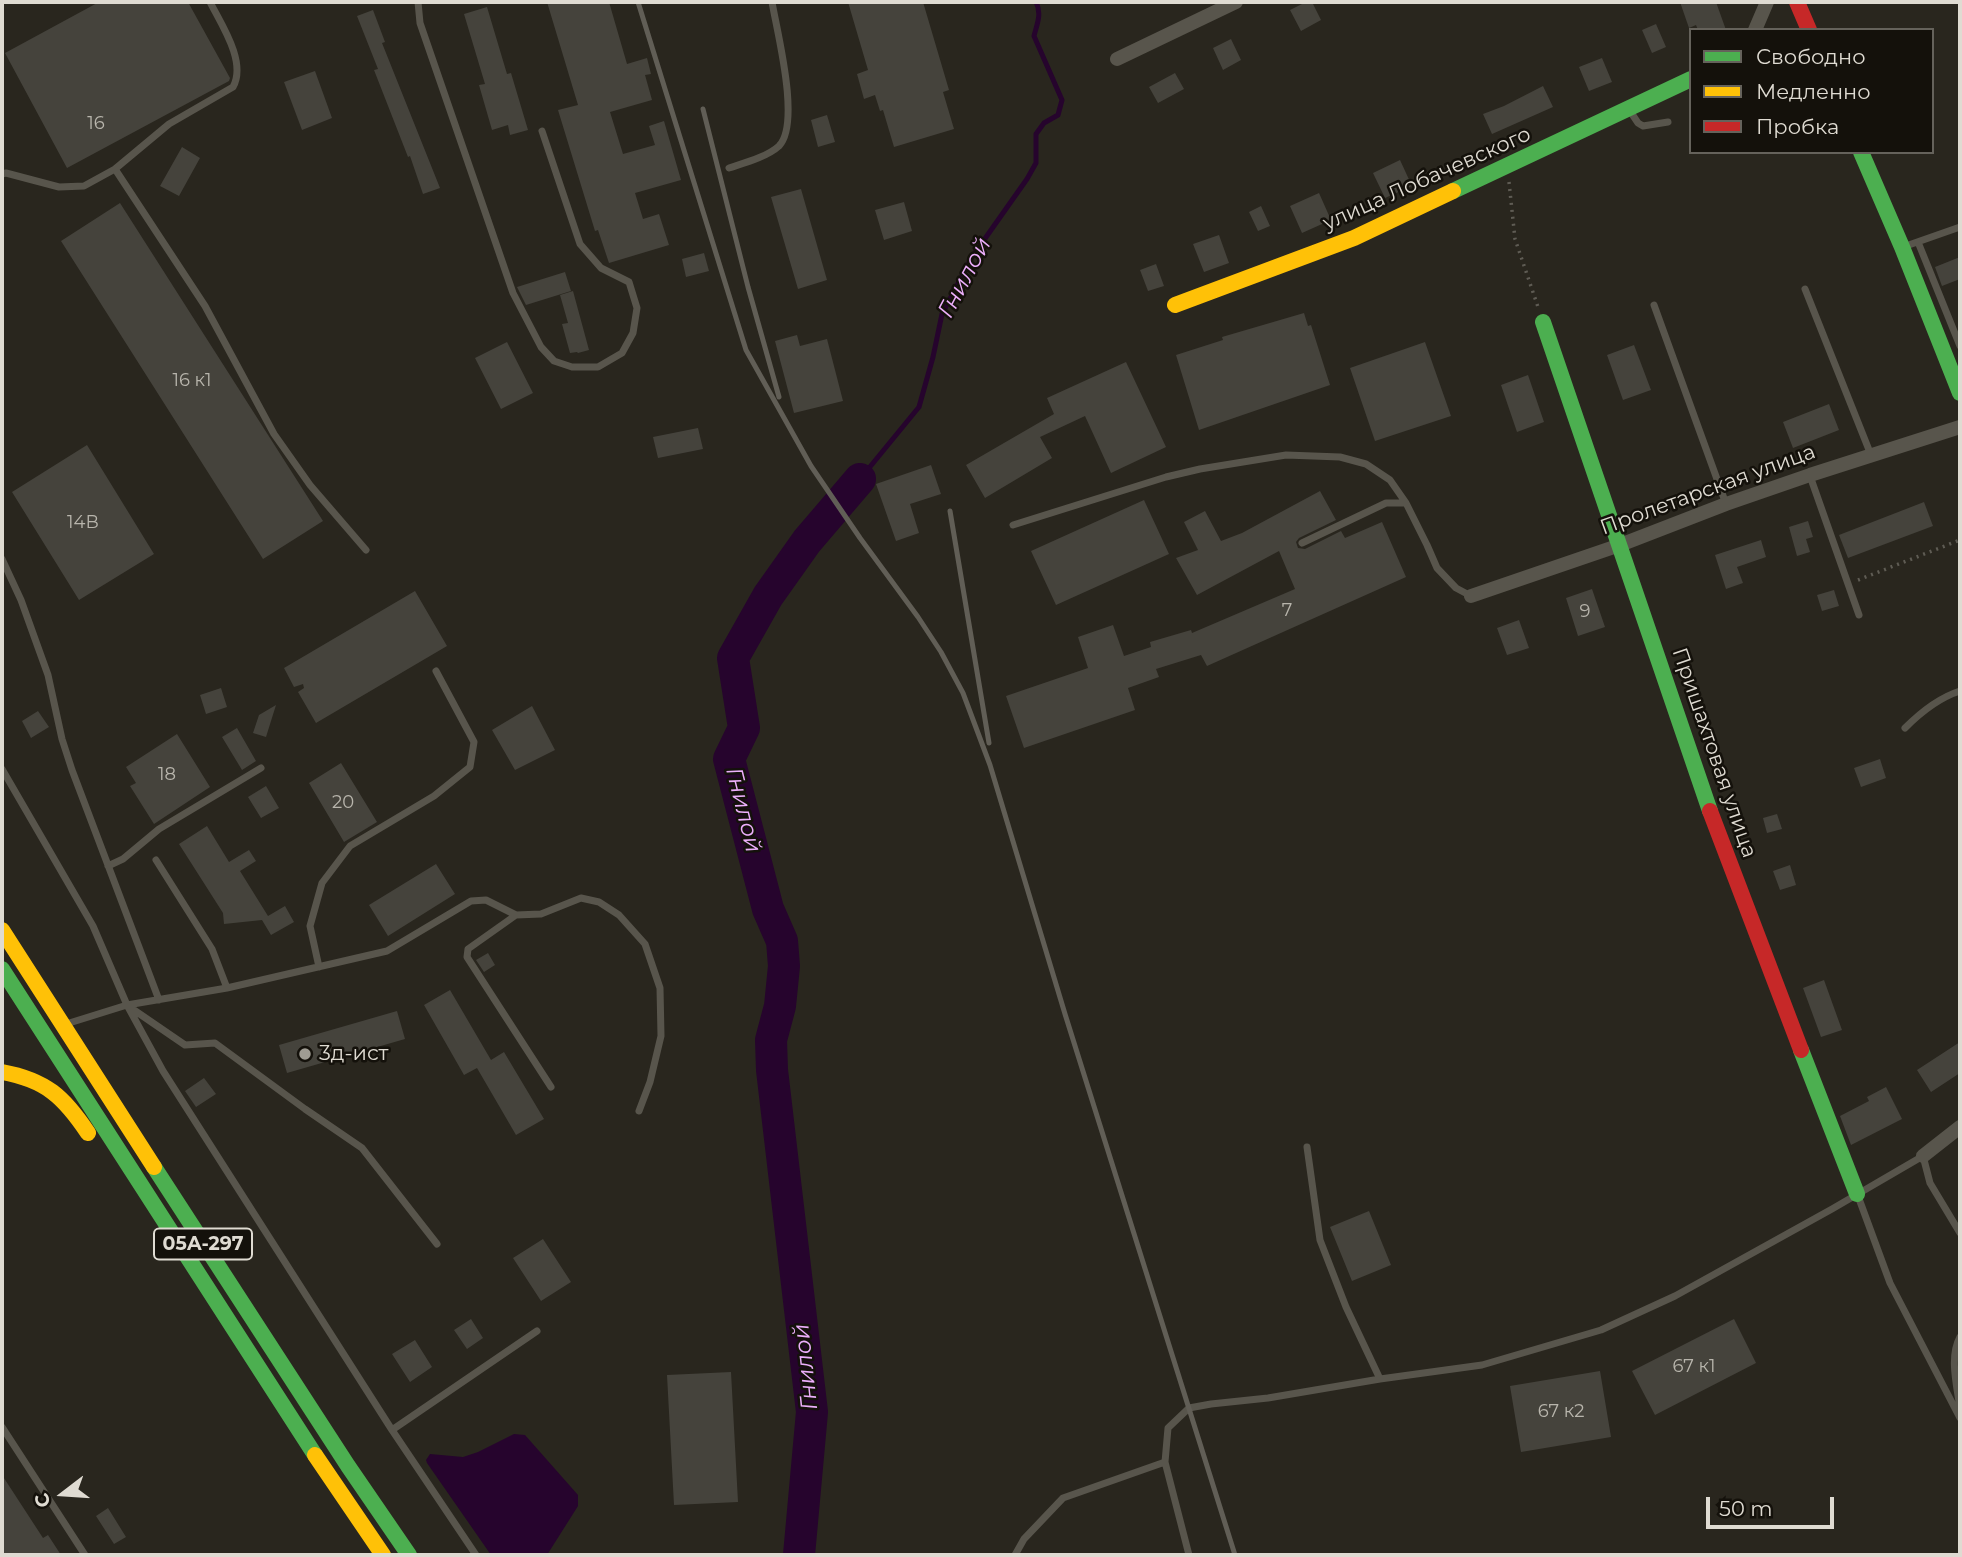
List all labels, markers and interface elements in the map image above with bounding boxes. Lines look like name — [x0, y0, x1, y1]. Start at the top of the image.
legend — [1689, 28, 1934, 154]
text: Свободно — [1756, 44, 1866, 69]
text: Медленно — [1756, 79, 1871, 104]
house number: 16 — [87, 113, 105, 135]
text: Пробка — [1756, 114, 1839, 139]
street label: улица Лобачевского — [1319, 122, 1535, 236]
water label: Гнилой — [932, 233, 998, 323]
house number: 16 к1 — [172, 370, 212, 392]
street label: Пролетарская улица — [1597, 439, 1819, 541]
house number: 14В — [67, 512, 99, 534]
house number: 7 — [1282, 600, 1292, 622]
house number: 9 — [1580, 601, 1590, 623]
street label: Пришахтовая улица — [1666, 645, 1762, 861]
house number: 18 — [158, 764, 176, 786]
water label: Гнилой — [719, 764, 767, 856]
house number: 20 — [332, 792, 354, 814]
place label: 3д-ист — [319, 1041, 389, 1067]
marker: 3д-ист — [297, 1046, 313, 1062]
road number: 05А-297 — [154, 1228, 252, 1260]
water label: Гнилой — [788, 1322, 824, 1412]
house number: 67 к1 — [1672, 1356, 1716, 1378]
house number: 67 к2 — [1538, 1401, 1584, 1423]
north arrow — [28, 1459, 98, 1529]
scale bar — [1710, 1484, 1838, 1528]
text: С — [29, 1490, 55, 1510]
text: 50 m — [1719, 1496, 1773, 1521]

